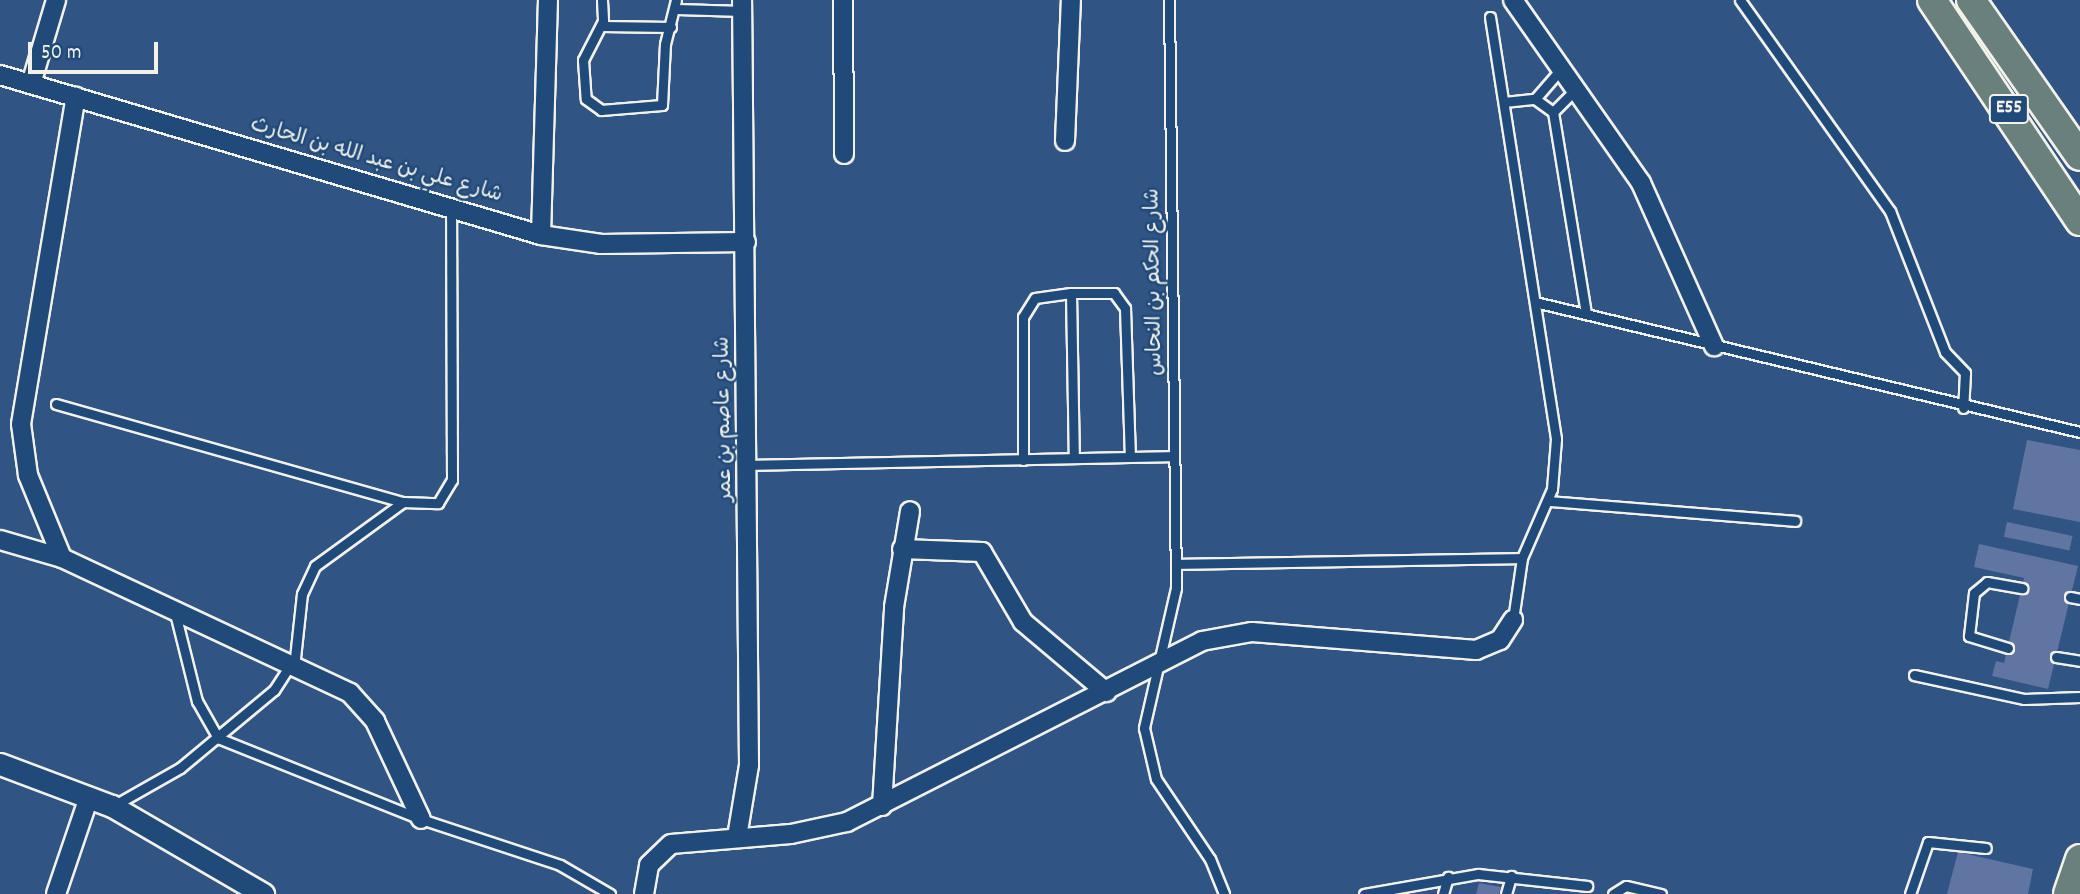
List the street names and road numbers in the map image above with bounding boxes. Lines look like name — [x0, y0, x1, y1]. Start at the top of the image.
road number: E55 — [1988, 94, 2030, 124]
street label: شارع علي بن عبد الله بن الحارث — [247, 113, 505, 209]
street label: شارع الحكم بن النحاس — [1141, 188, 1169, 376]
street label: شارع عاصم بن عمر — [711, 336, 739, 502]

